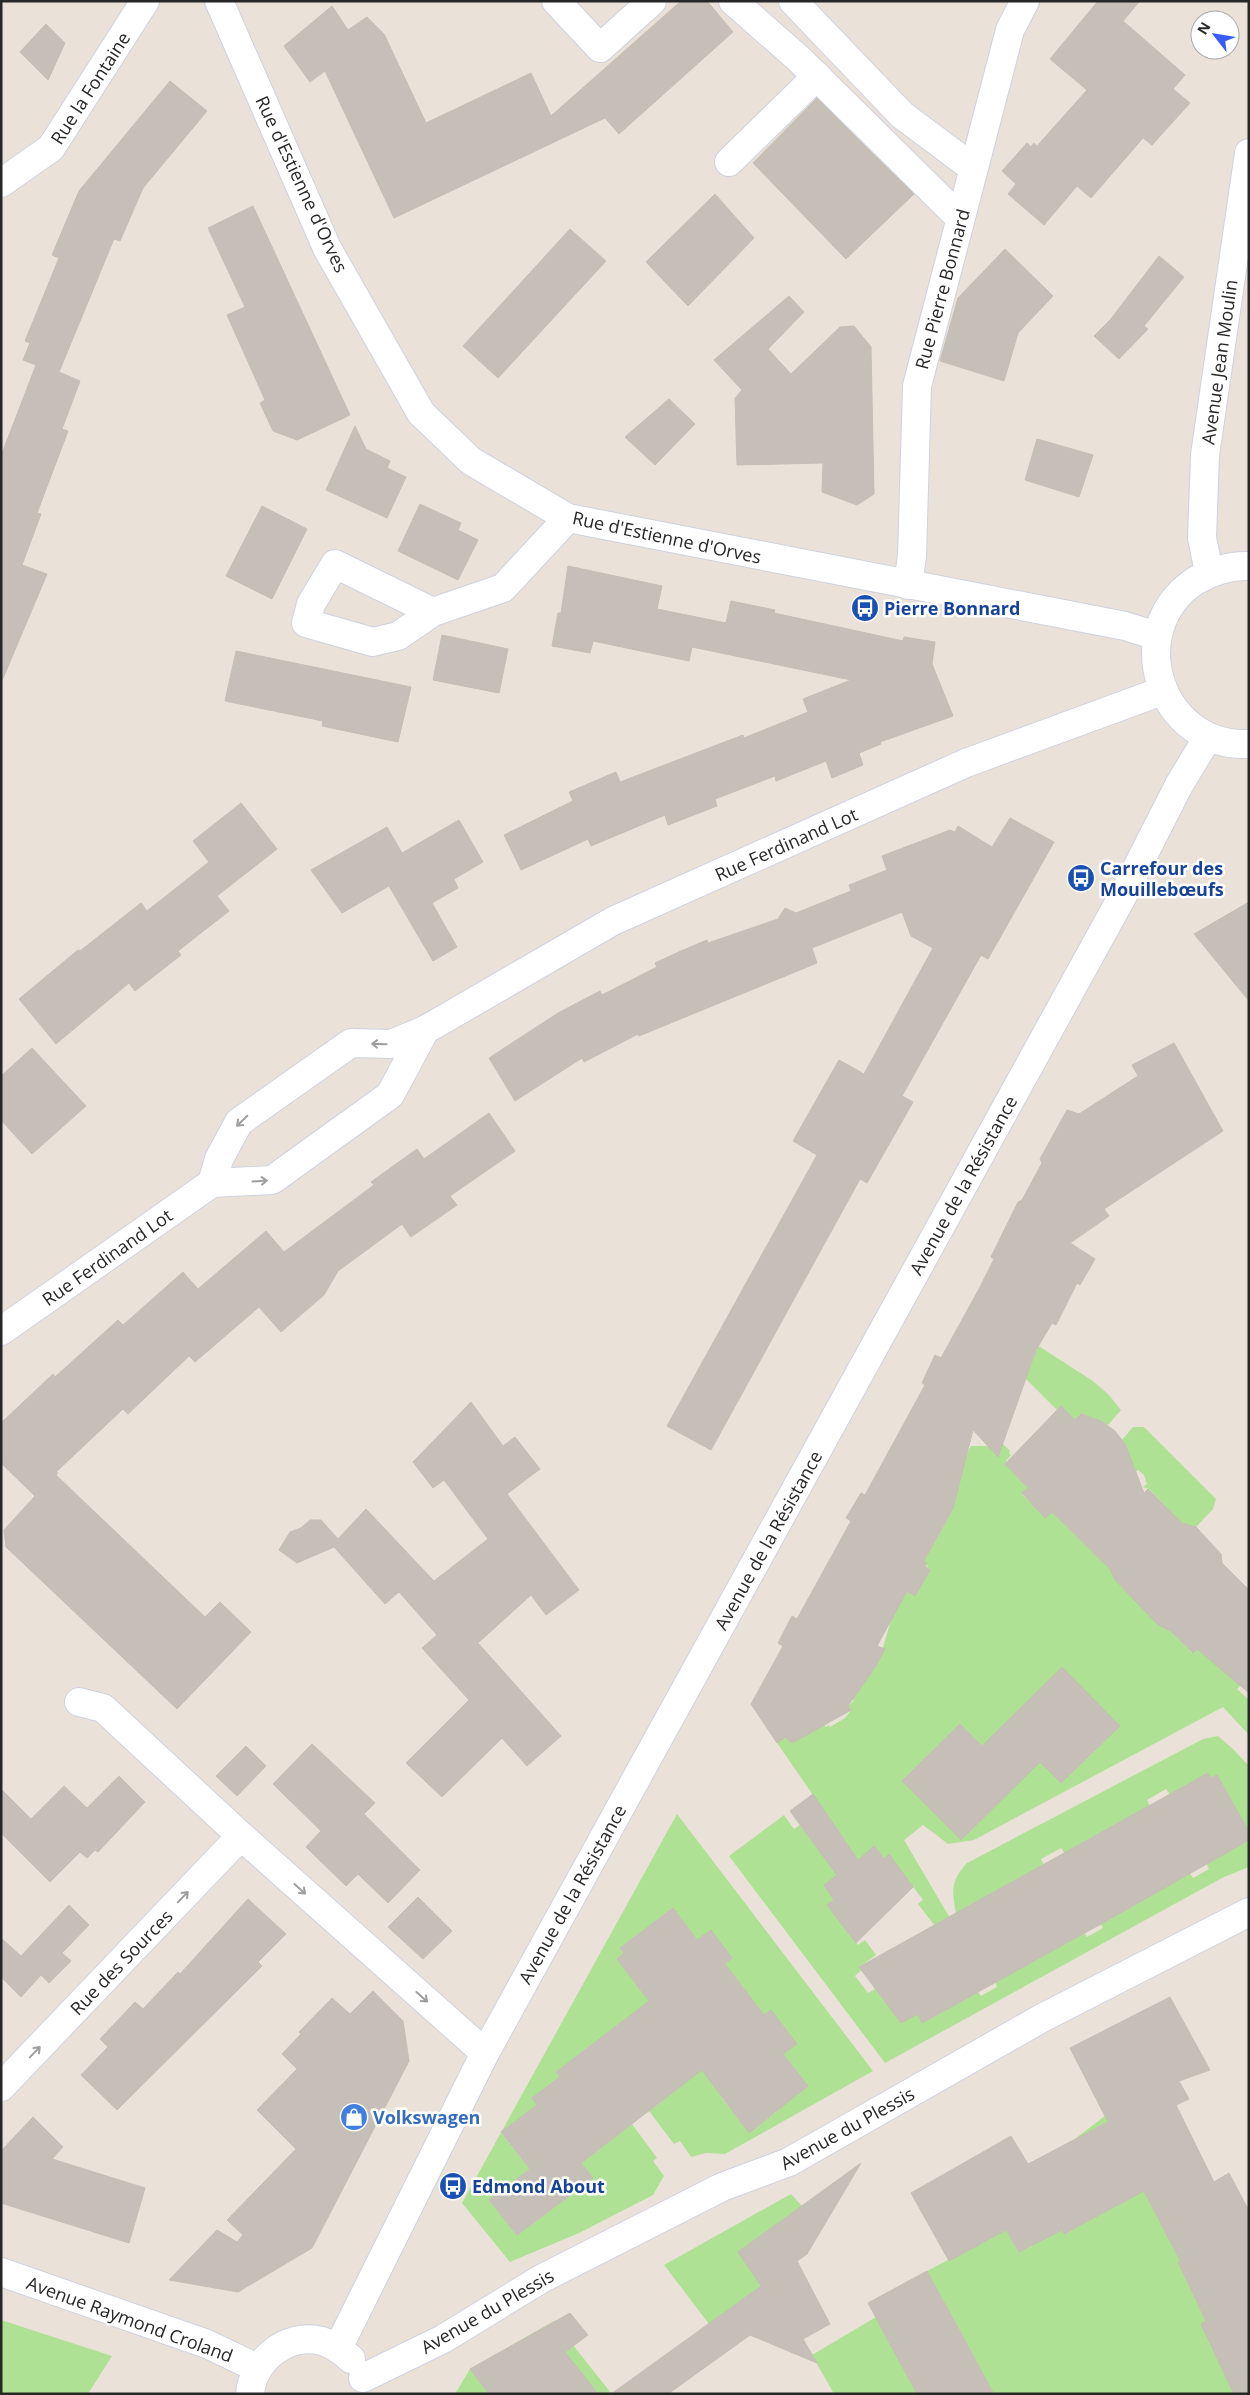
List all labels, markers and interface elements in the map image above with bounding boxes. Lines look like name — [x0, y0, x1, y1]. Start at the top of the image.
north arrow — [1190, 10, 1240, 60]
text: N — [1192, 18, 1215, 38]
street label: Rue la Fontaine — [45, 27, 135, 149]
street label: Rue d'Estienne d'Orves — [250, 92, 354, 276]
street label: Rue Pierre Bonnard — [909, 206, 975, 372]
street label: Avenue Jean Moulin — [1196, 278, 1242, 446]
street label: Rue d'Estienne d'Orves — [570, 505, 764, 569]
bus stop icon: Pierre Bonnard — [850, 593, 880, 623]
place label: Pierre Bonnard — [884, 596, 1020, 620]
street label: Rue Ferdinand Lot — [711, 802, 861, 886]
place label: Carrefour des Mouillebœufs — [1100, 856, 1224, 901]
bus stop icon: Carrefour des Mouillebœufs — [1066, 863, 1096, 893]
one-way arrow — [371, 1039, 387, 1048]
street label: Avenue de la Résistance — [904, 1091, 1022, 1279]
one-way arrow — [236, 1115, 248, 1127]
one-way arrow — [252, 1176, 268, 1186]
street label: Rue Ferdinand Lot — [37, 1203, 177, 1311]
street label: Avenue de la Résistance — [709, 1446, 827, 1634]
street label: Avenue de la Résistance — [513, 1800, 631, 1988]
one-way arrow — [294, 1883, 307, 1895]
one-way arrow — [177, 1890, 189, 1903]
street label: Rue des Sources — [65, 1904, 177, 2020]
one-way arrow — [415, 1991, 428, 2003]
one-way arrow — [29, 2046, 41, 2058]
street label: Avenue du Plessis — [776, 2081, 918, 2175]
shop icon: Volkswagen — [339, 2102, 369, 2132]
place label: Volkswagen — [373, 2105, 480, 2129]
bus stop icon: Edmond About — [438, 2171, 468, 2201]
place label: Edmond About — [472, 2174, 605, 2198]
street label: Avenue du Plessis — [416, 2263, 558, 2359]
street label: Avenue Raymond Croland — [24, 2270, 236, 2368]

